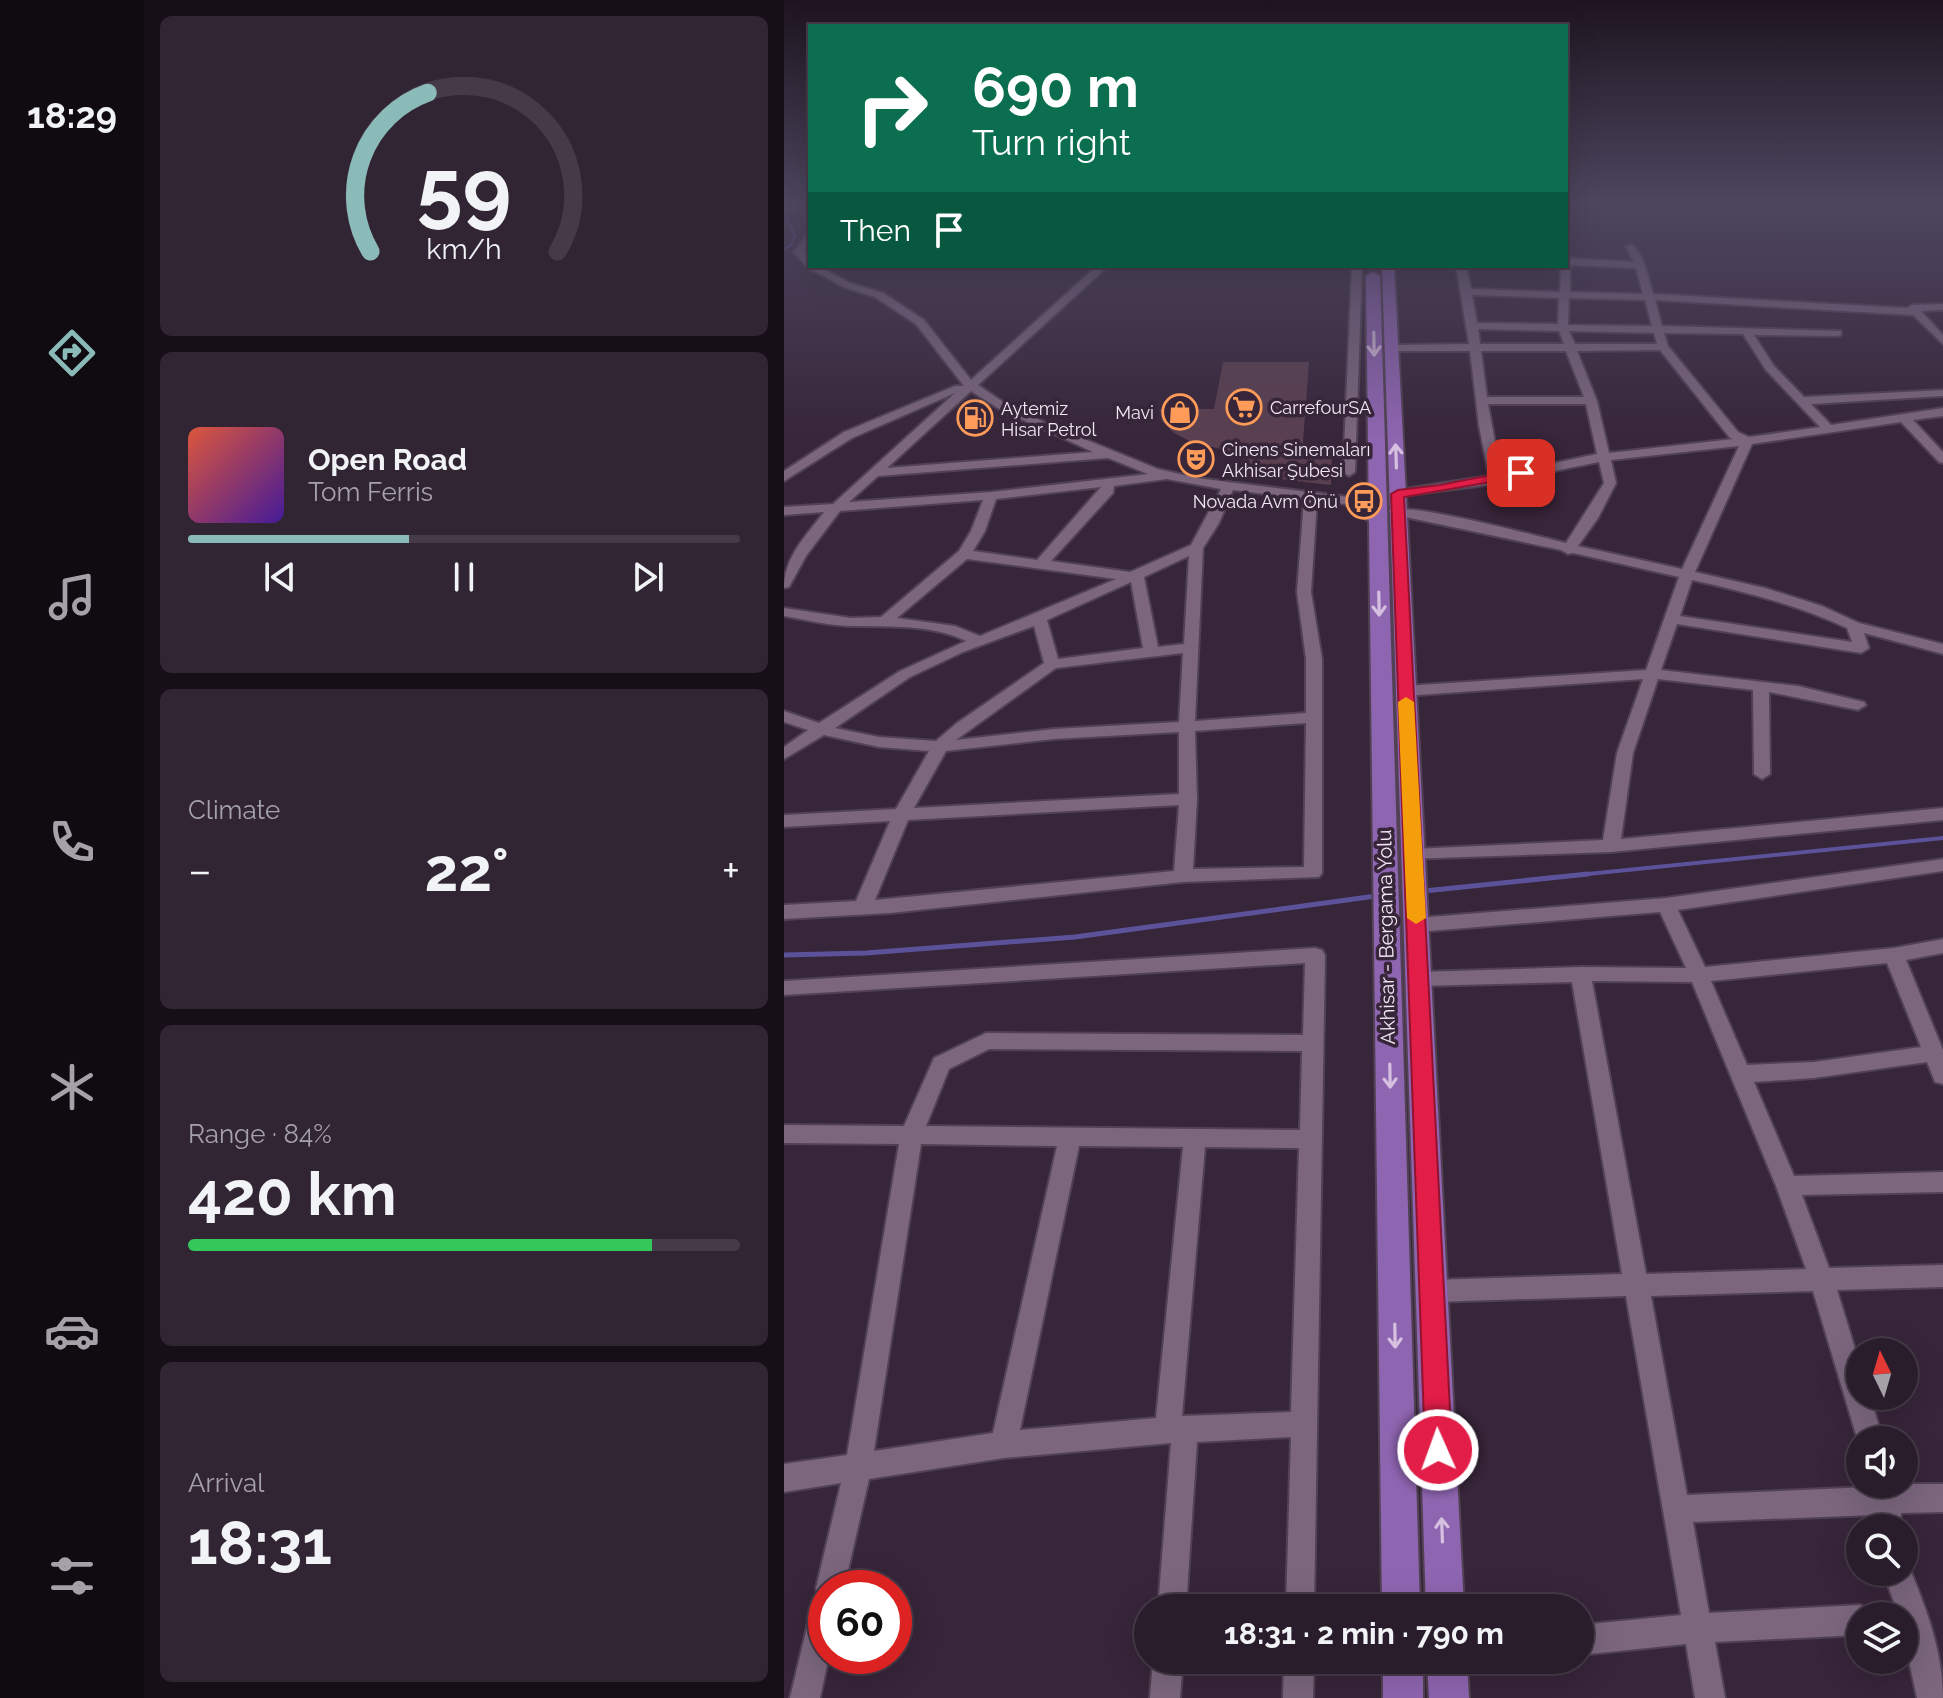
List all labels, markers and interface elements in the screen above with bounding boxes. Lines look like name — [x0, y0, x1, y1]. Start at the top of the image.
text: 690 m — [972, 54, 1139, 120]
icon: right — [840, 56, 944, 160]
text: 18:29 — [27, 94, 117, 136]
text: Turn right — [972, 121, 1131, 163]
text: 59 — [416, 140, 512, 237]
icon: arrive — [927, 208, 971, 252]
text: Then — [840, 213, 911, 248]
text: km/h — [426, 232, 502, 266]
icon: directions — [44, 325, 100, 381]
one-way arrow — [1366, 330, 1382, 357]
supermarket icon: CarrefourSA — [1225, 388, 1263, 426]
shop icon: Mavi — [1161, 393, 1199, 431]
place label: CarrefourSA — [1270, 397, 1371, 418]
place label: Aytemiz Hisar Petrol — [1001, 398, 1096, 440]
fuel station icon: Aytemiz Hisar Petrol — [956, 399, 994, 437]
place label: Mavi — [1115, 402, 1154, 423]
place label: Cinens Sinemaları Akhisar Şubesi — [1222, 439, 1370, 481]
pin — [1487, 439, 1555, 507]
theatre icon: Cinens Sinemaları Akhisar Şubesi — [1177, 440, 1215, 478]
text: Open Road — [308, 442, 467, 477]
one-way arrow — [1389, 443, 1404, 470]
icon: arrive — [1499, 451, 1543, 495]
text: Tom Ferris — [308, 477, 433, 507]
bus stop icon: Novada Avm Önü — [1345, 482, 1383, 520]
place label: Novada Avm Önü — [1193, 491, 1338, 512]
icon: previous — [258, 555, 302, 599]
icon: pause — [442, 555, 486, 599]
icon: next — [626, 555, 670, 599]
icon: music — [44, 569, 100, 625]
one-way arrow — [1371, 590, 1386, 617]
text: Climate — [188, 795, 280, 825]
icon: phone — [44, 814, 100, 870]
street label: Akhisar - Bergama Yolu — [1372, 829, 1400, 1045]
text: 22° — [425, 835, 509, 905]
text: − — [188, 845, 212, 896]
text: + — [722, 845, 740, 896]
icon: climate — [44, 1059, 100, 1115]
one-way arrow — [1382, 1062, 1397, 1089]
text: Range · 84% — [188, 1119, 332, 1149]
text: 420 km — [188, 1159, 397, 1229]
icon: car — [44, 1303, 100, 1359]
one-way arrow — [1388, 1322, 1403, 1349]
north arrow — [1846, 1338, 1918, 1410]
map controls — [1846, 1338, 1918, 1674]
position arrow — [1396, 1408, 1480, 1492]
button: sound — [1846, 1426, 1918, 1498]
text: Arrival — [188, 1468, 264, 1498]
text: 18:31 — [188, 1508, 332, 1578]
button: search — [1846, 1514, 1918, 1586]
one-way arrow — [1434, 1517, 1449, 1544]
icon: filters — [44, 1548, 100, 1604]
speed limit sign: 60 — [808, 1570, 912, 1674]
button: layers — [1846, 1602, 1918, 1674]
text: 18:31 · 2 min · 790 m — [1224, 1616, 1504, 1651]

